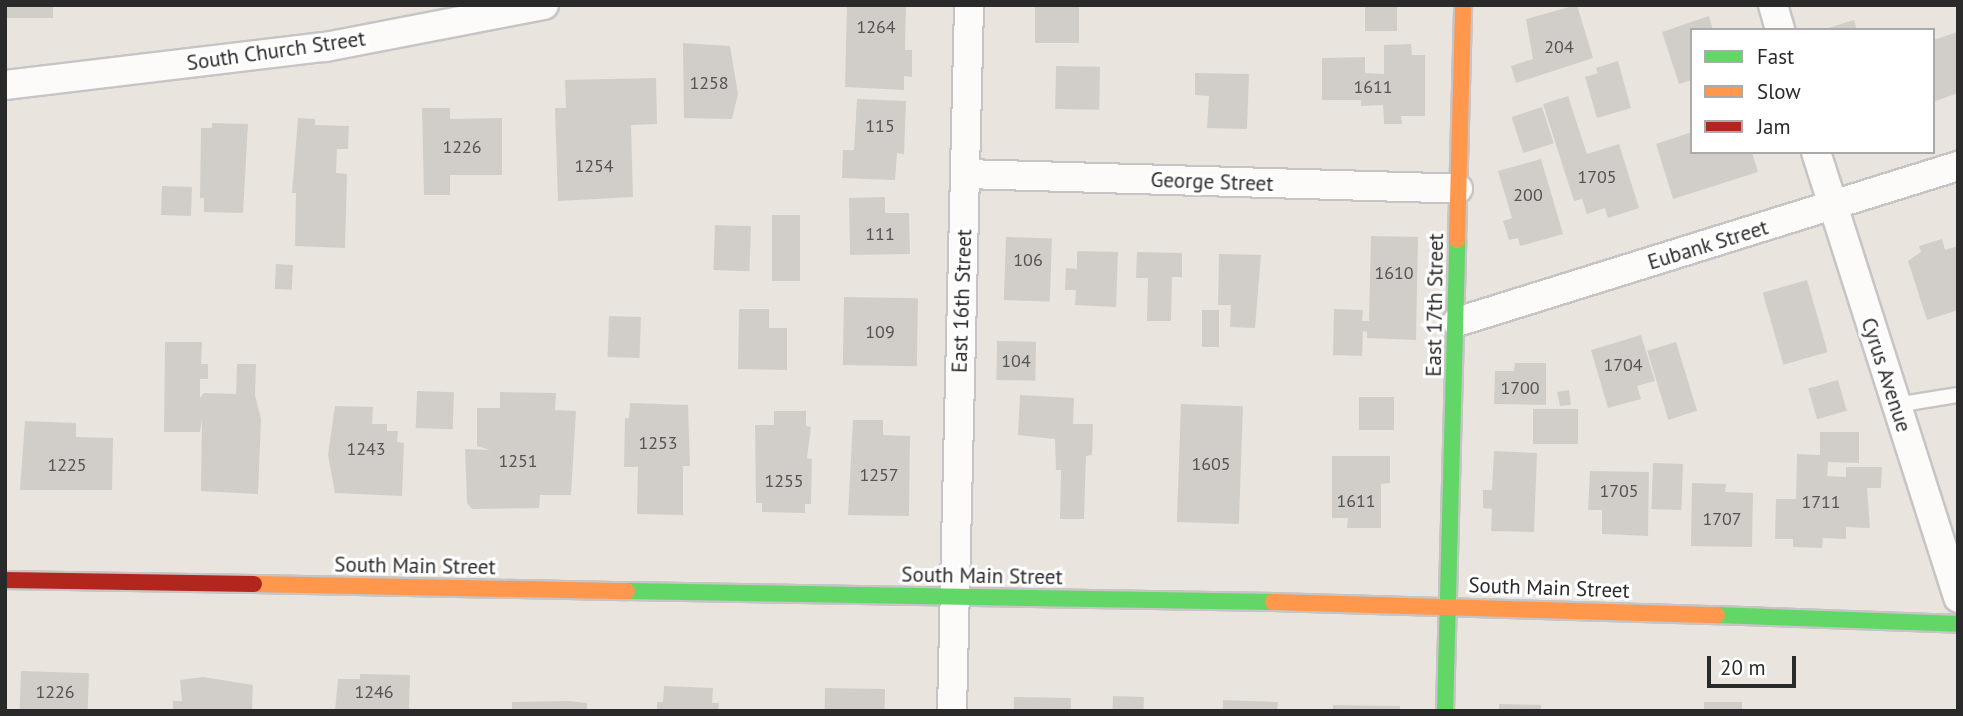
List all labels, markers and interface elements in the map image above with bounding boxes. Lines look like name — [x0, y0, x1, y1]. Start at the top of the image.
house number: 1264 — [856, 16, 896, 38]
street label: South Church Street — [185, 26, 367, 76]
legend — [1690, 28, 1935, 154]
house number: 204 — [1544, 36, 1574, 58]
text: Fast — [1757, 43, 1794, 70]
house number: 1258 — [689, 72, 729, 94]
house number: 1611 — [1353, 76, 1393, 98]
text: Slow — [1757, 78, 1801, 105]
text: Jam — [1757, 113, 1791, 140]
house number: 115 — [865, 115, 895, 137]
house number: 1226 — [442, 136, 482, 158]
house number: 1254 — [574, 155, 614, 177]
house number: 1705 — [1577, 166, 1617, 188]
street label: George Street — [1150, 167, 1274, 197]
house number: 200 — [1513, 184, 1543, 206]
street label: Eubank Street — [1644, 215, 1772, 275]
house number: 111 — [865, 223, 895, 245]
street label: East 16th Street — [947, 229, 977, 373]
street label: East 17th Street — [1421, 233, 1449, 377]
house number: 106 — [1013, 249, 1043, 271]
house number: 1610 — [1374, 262, 1414, 284]
street label: Cyrus Avenue — [1856, 314, 1916, 436]
house number: 109 — [865, 321, 895, 343]
house number: 104 — [1001, 350, 1031, 372]
house number: 1704 — [1603, 354, 1643, 376]
house number: 1700 — [1500, 377, 1540, 399]
house number: 1253 — [638, 432, 678, 454]
house number: 1243 — [346, 438, 386, 460]
house number: 1251 — [498, 450, 538, 472]
house number: 1605 — [1191, 453, 1231, 475]
house number: 1225 — [47, 454, 87, 476]
house number: 1257 — [859, 464, 899, 486]
house number: 1255 — [764, 470, 804, 492]
house number: 1705 — [1599, 480, 1639, 502]
house number: 1611 — [1336, 490, 1376, 512]
house number: 1711 — [1801, 491, 1841, 513]
house number: 1707 — [1702, 508, 1742, 530]
street label: South Main Street — [334, 552, 496, 580]
street label: South Main Street — [901, 562, 1063, 590]
street label: South Main Street — [1468, 573, 1630, 603]
scale bar — [1711, 642, 1800, 686]
text: 20 m — [1720, 654, 1766, 681]
house number: 1226 — [35, 681, 75, 703]
house number: 1246 — [354, 681, 394, 703]

